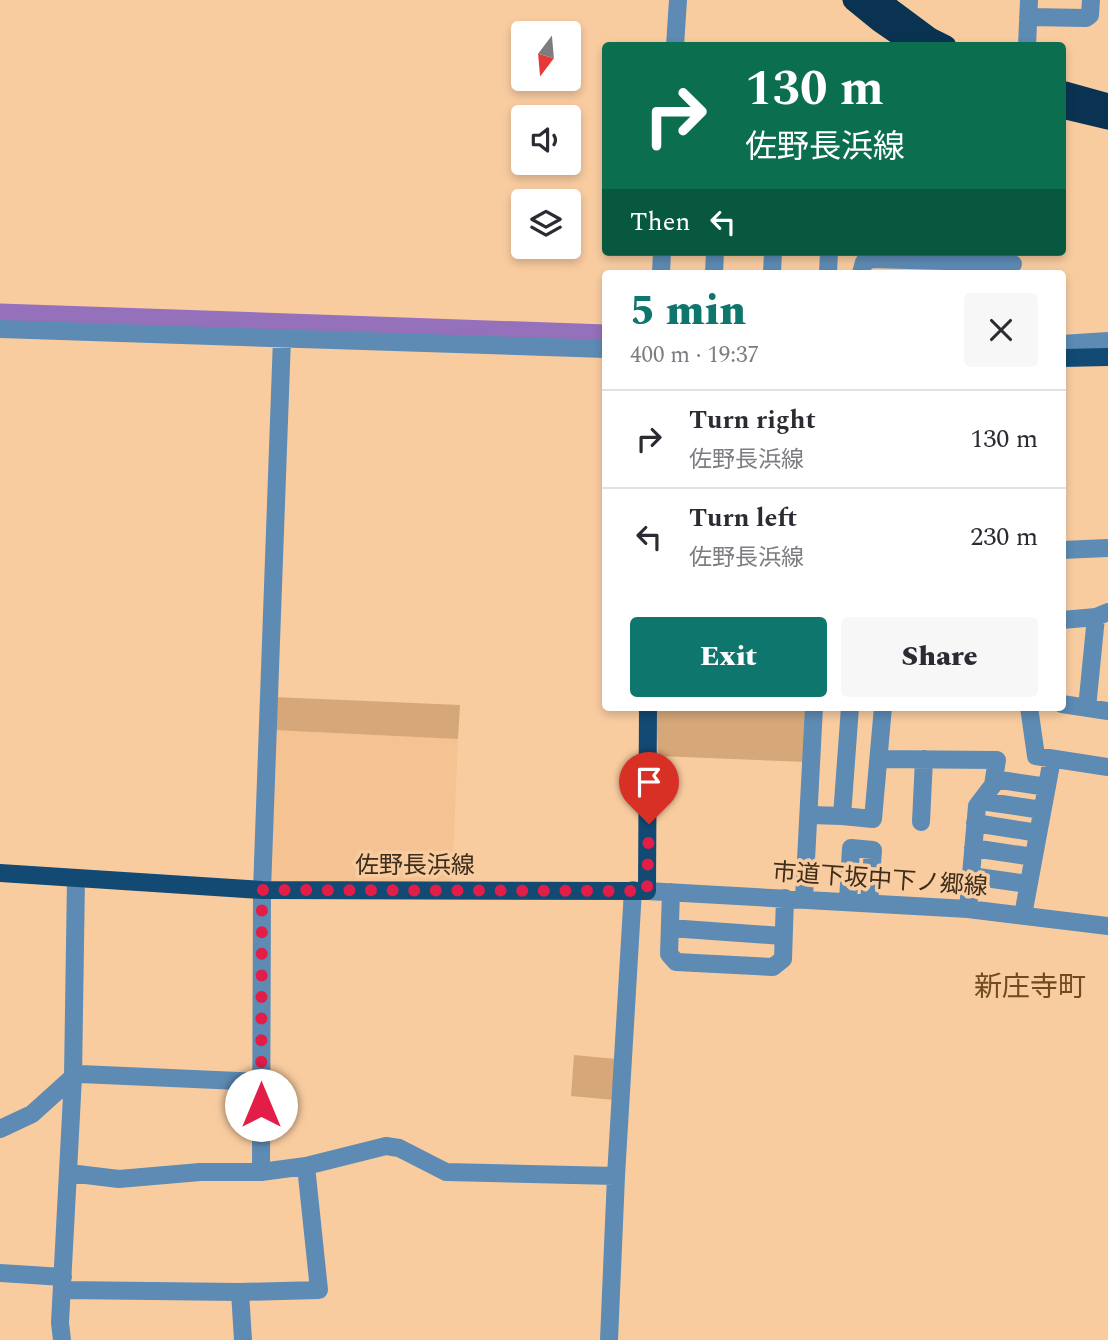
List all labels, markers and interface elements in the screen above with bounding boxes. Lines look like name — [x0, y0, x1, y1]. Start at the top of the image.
north arrow — [511, 21, 581, 91]
map controls — [511, 21, 581, 259]
text: 130 m — [745, 52, 884, 127]
icon: right — [630, 70, 721, 161]
button: sound — [511, 105, 581, 175]
text: 佐野長浜線 — [745, 123, 905, 172]
button: layers — [511, 189, 581, 259]
text: Then — [630, 202, 690, 242]
icon: left — [704, 203, 742, 241]
text: 5 min — [630, 280, 746, 343]
button: close — [964, 293, 1038, 367]
text: 400 m · 19:37 — [630, 338, 759, 373]
text: Turn right — [689, 400, 816, 440]
text: 130 m — [970, 419, 1038, 459]
icon: right — [630, 420, 668, 458]
text: 佐野長浜線 — [689, 443, 804, 478]
text: Turn left — [689, 498, 797, 538]
text: 230 m — [970, 517, 1038, 557]
icon: left — [630, 518, 668, 556]
text: 佐野長浜線 — [689, 541, 804, 576]
button: Exit — [630, 617, 827, 697]
button: Share — [841, 617, 1038, 697]
pin — [619, 752, 679, 824]
icon: arrive — [630, 763, 668, 801]
street label: 佐野長浜線 — [355, 848, 475, 884]
street label: 市道下坂中下ノ郷線 — [771, 855, 989, 905]
district label: 新庄寺町 — [974, 966, 1086, 1009]
position arrow — [224, 1068, 298, 1142]

